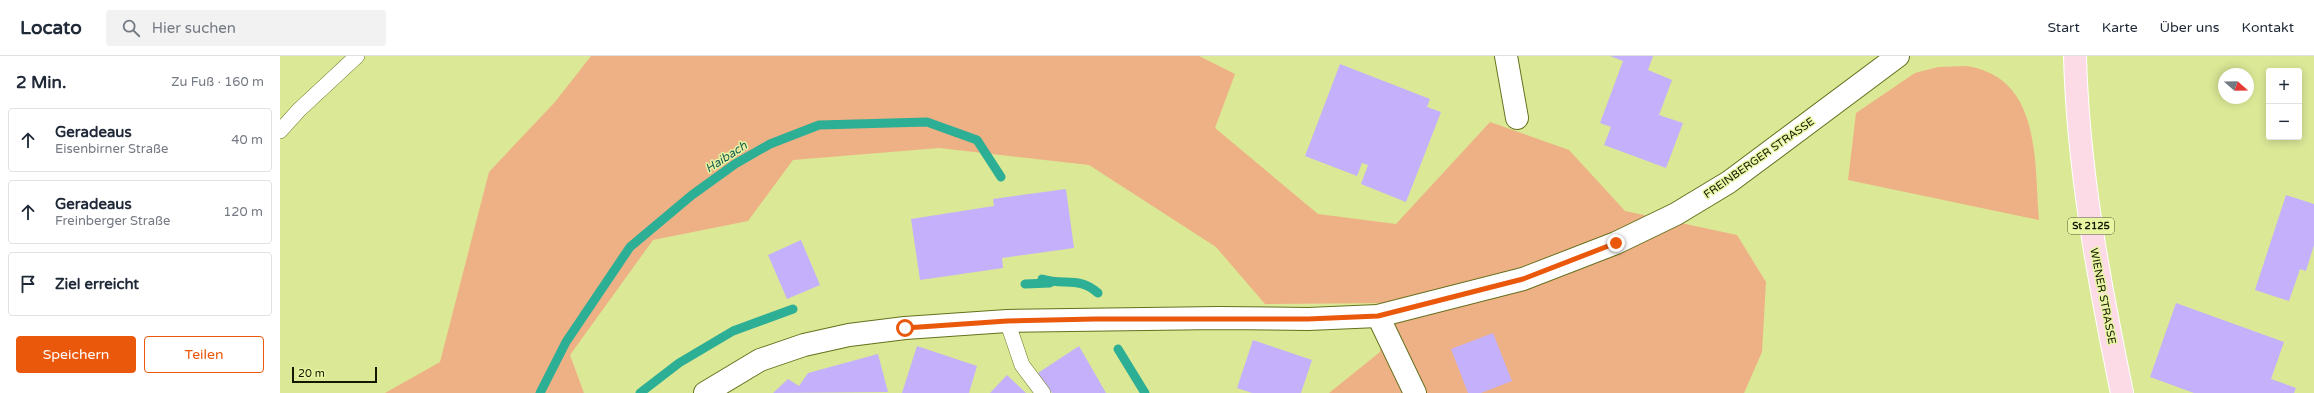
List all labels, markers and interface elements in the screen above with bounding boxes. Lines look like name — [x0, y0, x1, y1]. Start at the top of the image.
search box — [106, 10, 386, 46]
text: Locato — [20, 17, 82, 39]
icon: search — [120, 17, 142, 39]
text: Hier suchen — [152, 19, 236, 37]
text: Start — [2048, 19, 2080, 36]
text: Karte — [2102, 19, 2138, 36]
text: Über uns — [2160, 19, 2220, 36]
text: Kontakt — [2242, 19, 2294, 36]
north arrow — [2218, 68, 2254, 104]
map controls — [2266, 68, 2302, 140]
button: + — [2266, 68, 2302, 104]
text: 2 Min. — [16, 72, 66, 93]
text: Zu Fuß · 160 m — [171, 74, 264, 90]
button: − — [2266, 104, 2302, 140]
street label: FREINBERGER STRASSE — [1701, 115, 1817, 201]
text: Geradeaus — [55, 123, 132, 141]
icon: ahead — [17, 129, 39, 151]
text: 40 m — [231, 132, 263, 148]
water label: Haibach — [703, 138, 750, 176]
text: Eisenbirner Straße — [55, 141, 168, 157]
text: Geradeaus — [55, 195, 132, 213]
icon: ahead — [17, 201, 39, 223]
text: 120 m — [223, 204, 263, 220]
text: Freinberger Straße — [55, 213, 170, 229]
road number: St 2125 — [2068, 218, 2114, 234]
route end — [1607, 234, 1625, 252]
street label: WIENER STRASSE — [2087, 247, 2119, 345]
icon: arrive — [17, 273, 39, 295]
text: Ziel erreicht — [55, 275, 139, 293]
route start — [896, 319, 914, 337]
button: Speichern — [16, 336, 136, 373]
button: Teilen — [144, 336, 264, 373]
scale bar — [292, 365, 377, 384]
text: 20 m — [298, 367, 325, 380]

